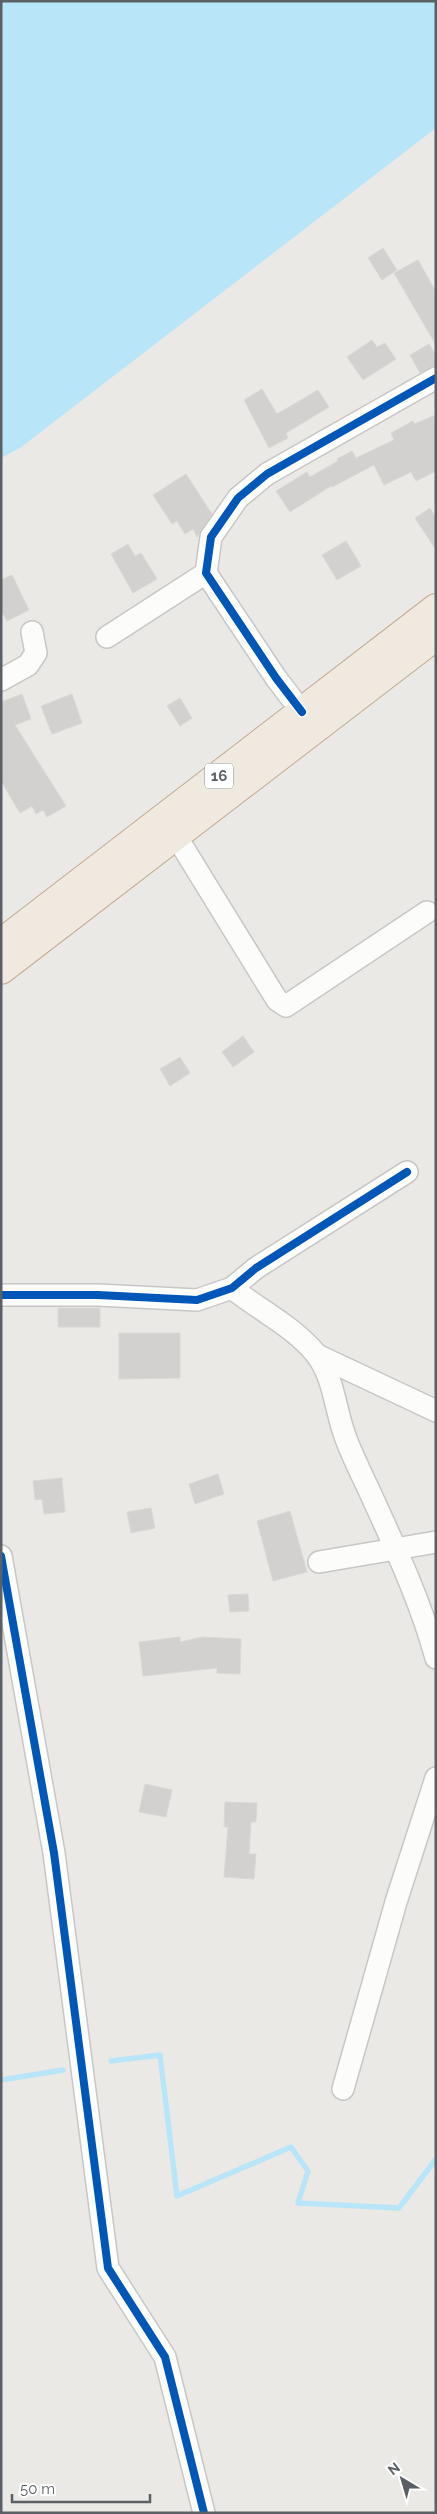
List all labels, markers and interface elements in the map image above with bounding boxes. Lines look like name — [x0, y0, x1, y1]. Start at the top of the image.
road number: 16 — [205, 764, 233, 788]
north arrow — [377, 2454, 427, 2504]
text: N — [385, 2459, 403, 2478]
scale bar — [12, 2472, 150, 2504]
text: 50 m — [20, 2480, 55, 2498]

